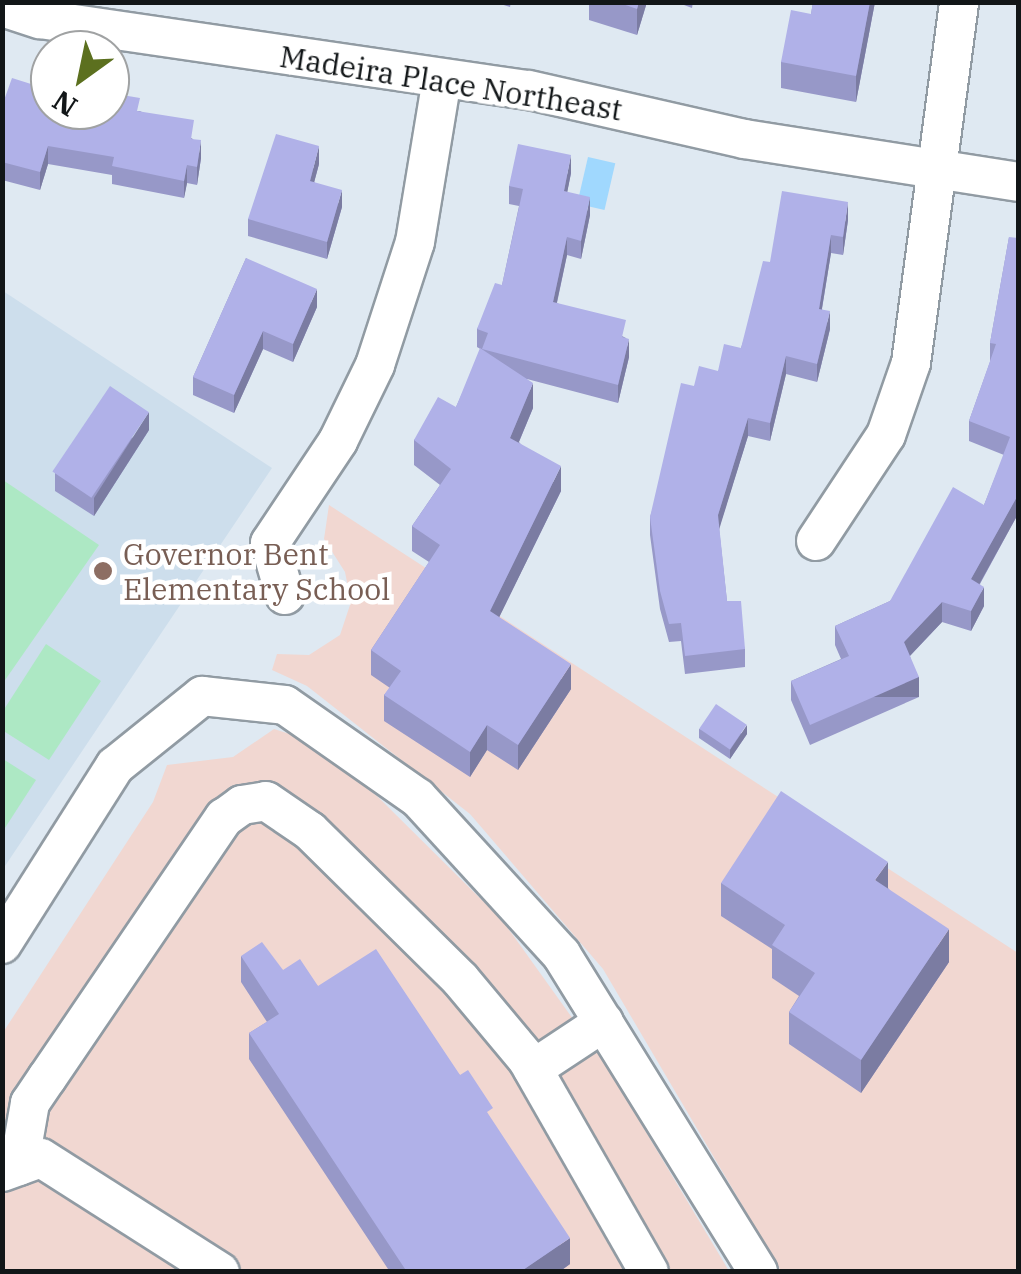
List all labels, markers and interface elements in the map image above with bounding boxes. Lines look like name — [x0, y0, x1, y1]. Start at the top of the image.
north arrow — [30, 30, 130, 130]
street label: Madeira Place Northeast — [277, 38, 625, 128]
text: N — [45, 82, 84, 125]
place label: Governor Bent Elementary School — [123, 536, 390, 606]
marker: Governor Bent Elementary School — [92, 560, 114, 582]

